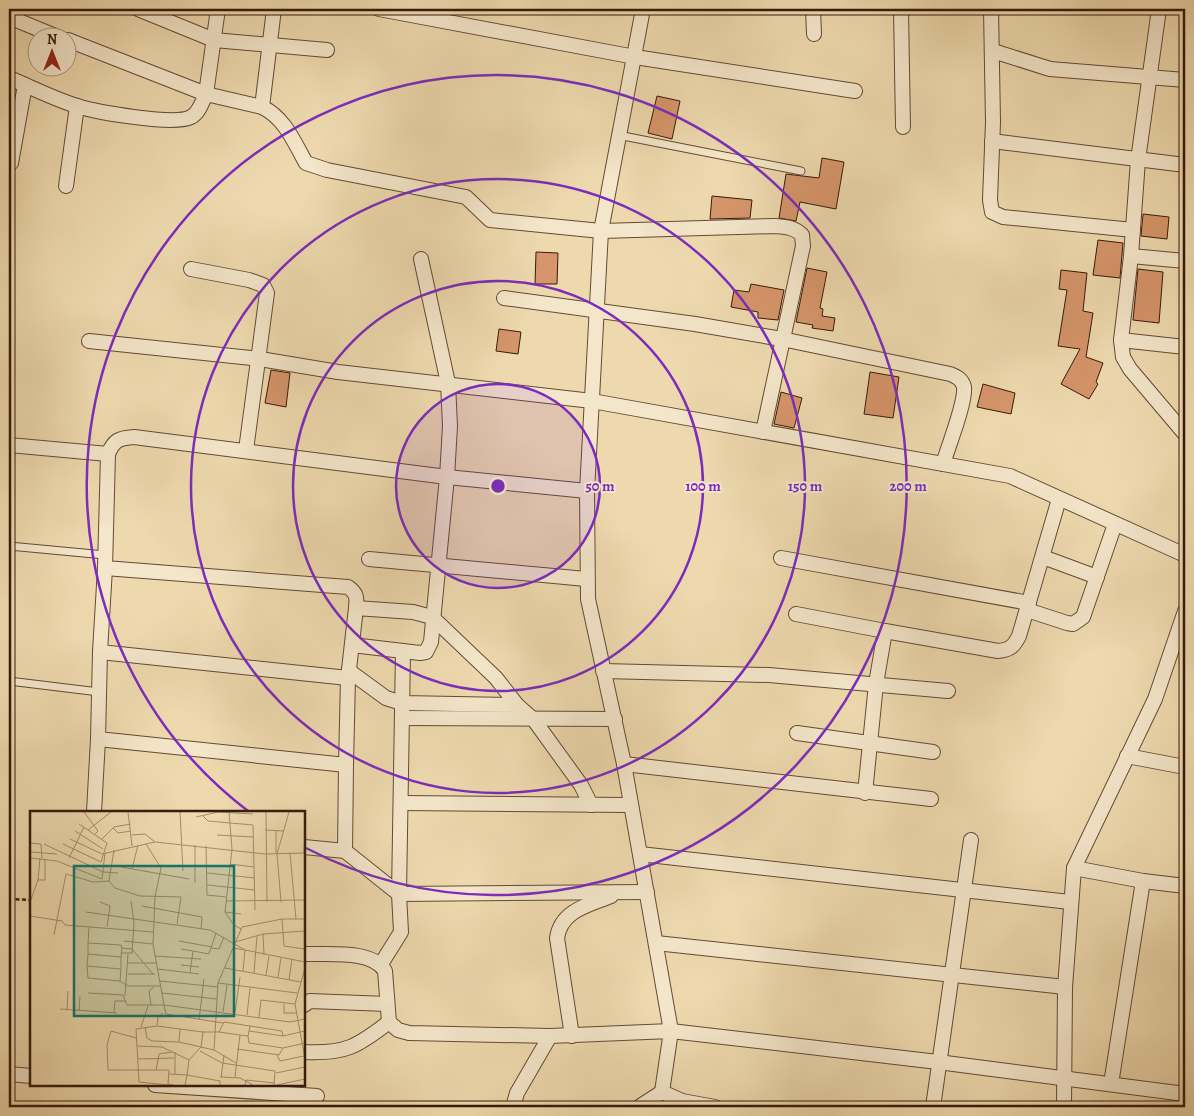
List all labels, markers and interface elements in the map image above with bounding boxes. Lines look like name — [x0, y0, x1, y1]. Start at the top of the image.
north arrow — [28, 28, 78, 78]
text: N — [47, 30, 57, 49]
text: 50 m — [585, 476, 615, 496]
text: 100 m — [685, 476, 721, 496]
text: 150 m — [788, 476, 823, 496]
text: 200 m — [889, 476, 927, 496]
centre of rings — [489, 477, 507, 495]
inset map — [30, 811, 305, 1086]

